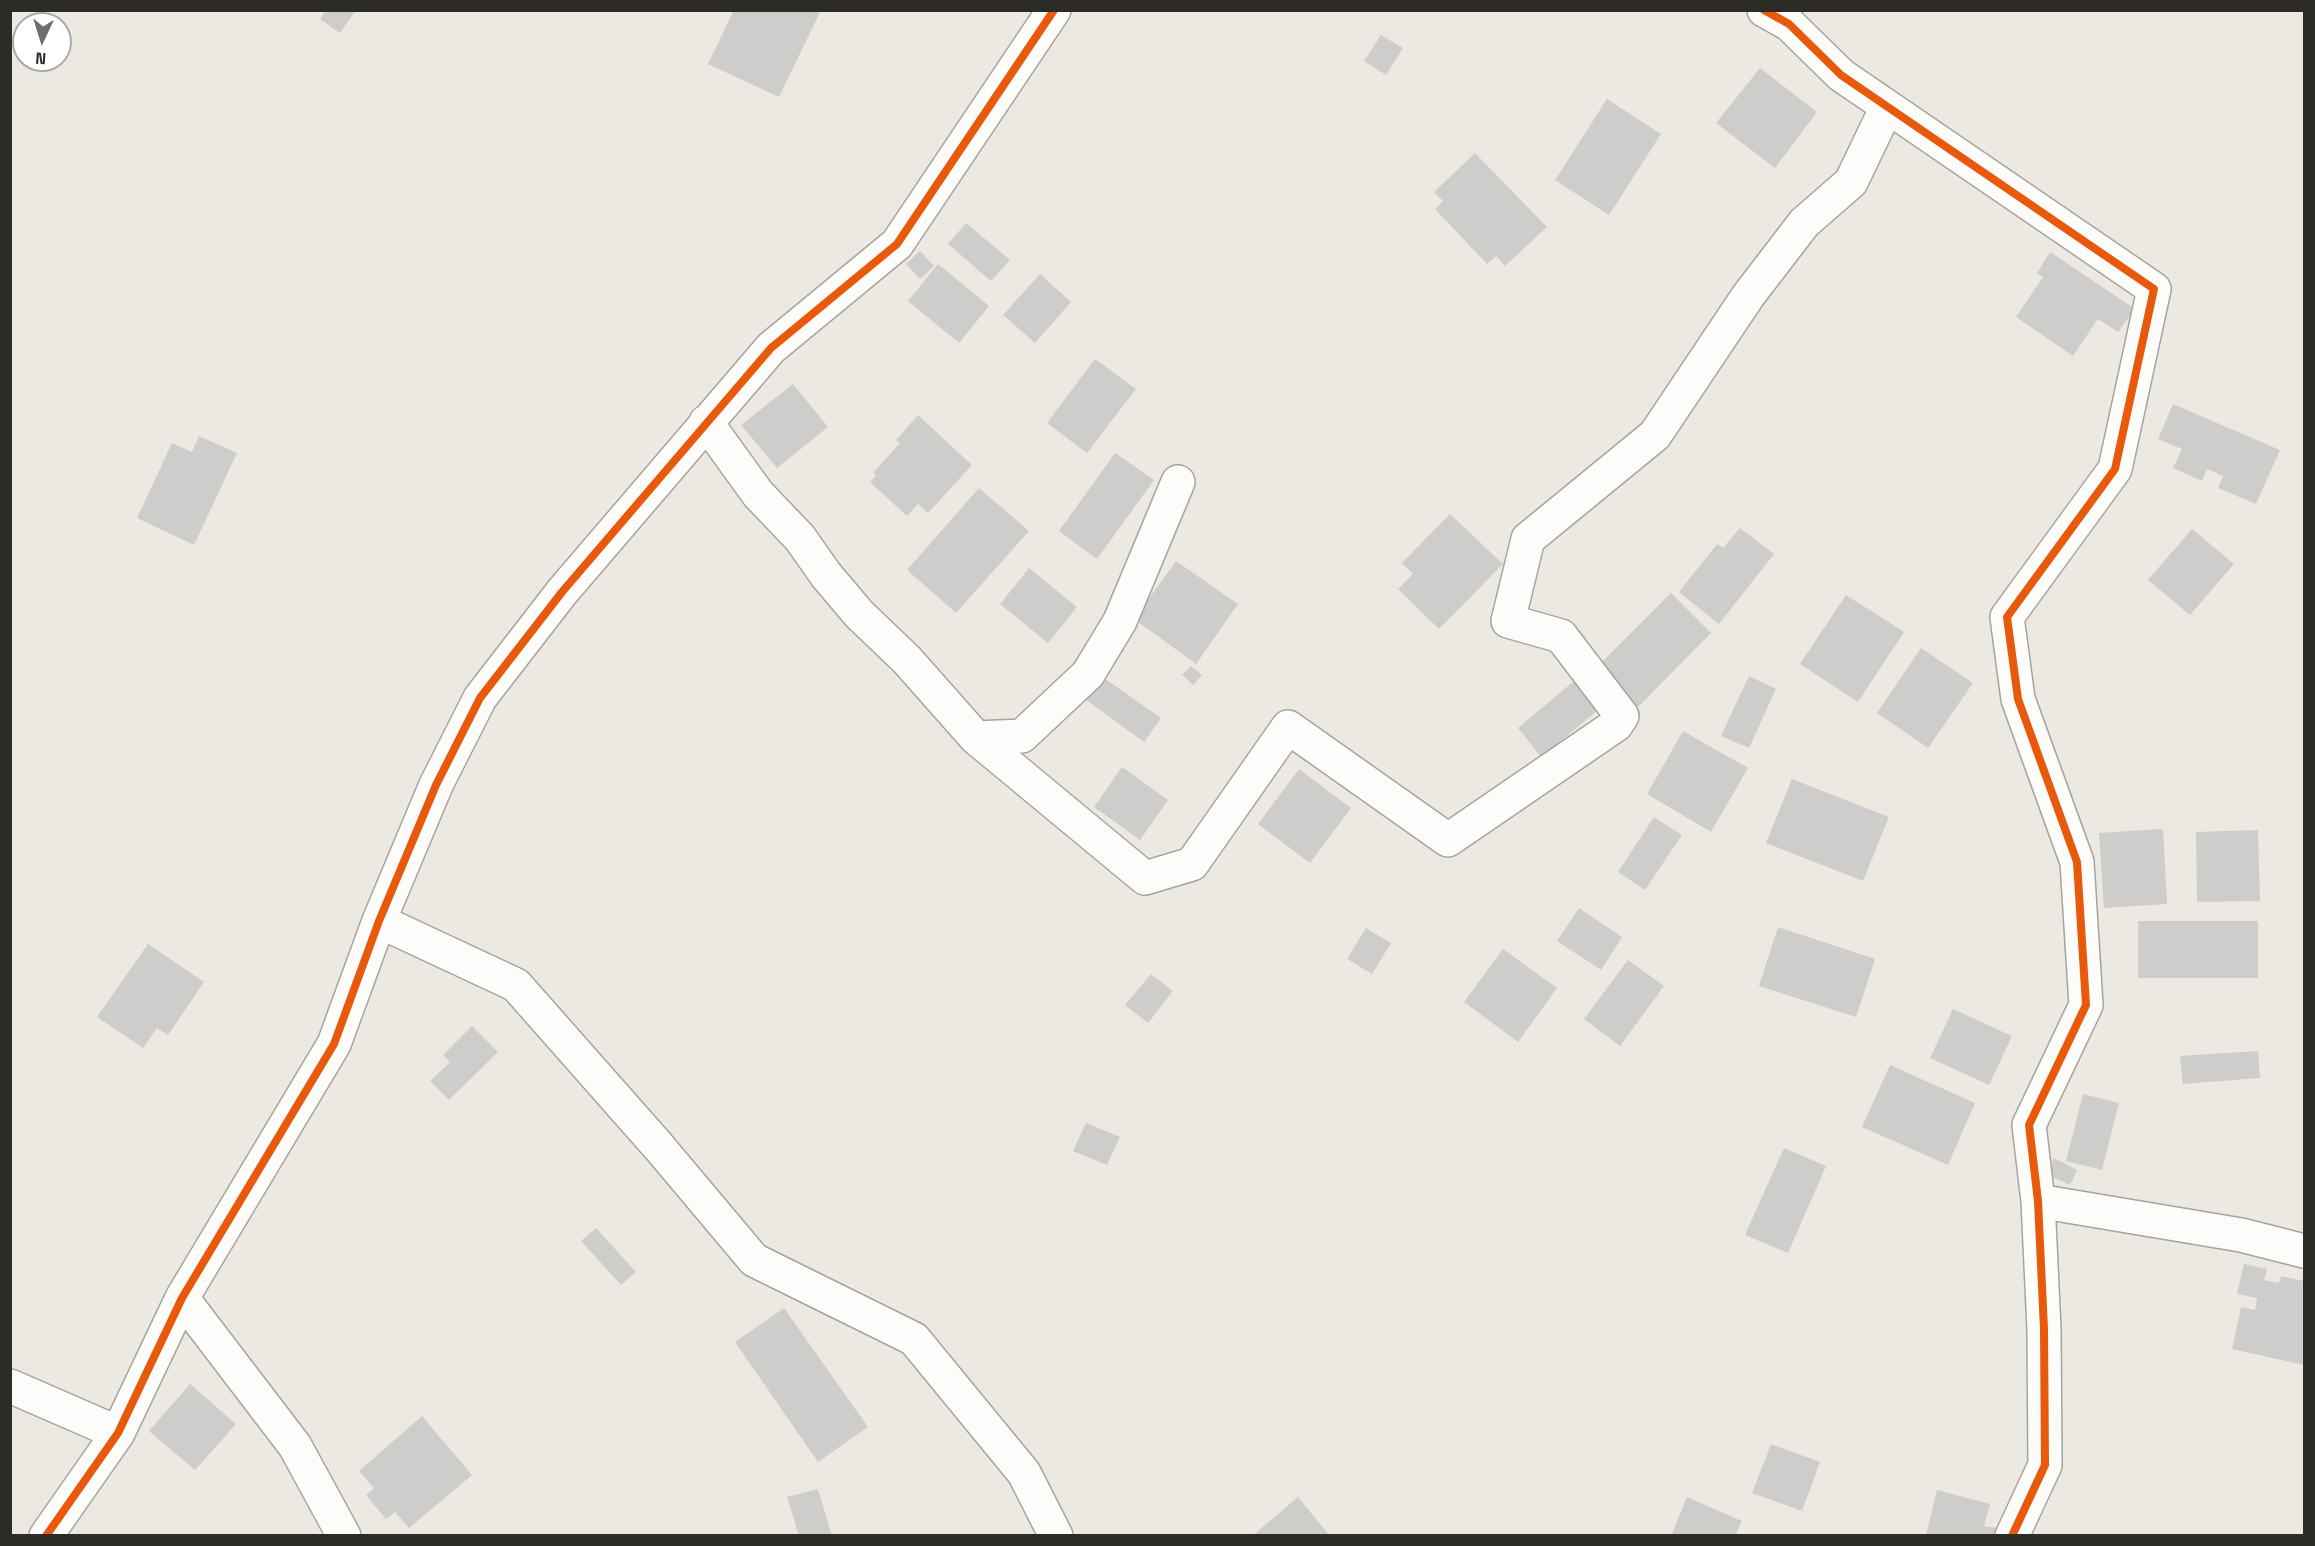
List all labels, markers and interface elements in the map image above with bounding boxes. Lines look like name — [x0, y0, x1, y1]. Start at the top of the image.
north arrow — [12, 12, 72, 72]
text: N — [35, 48, 47, 69]

